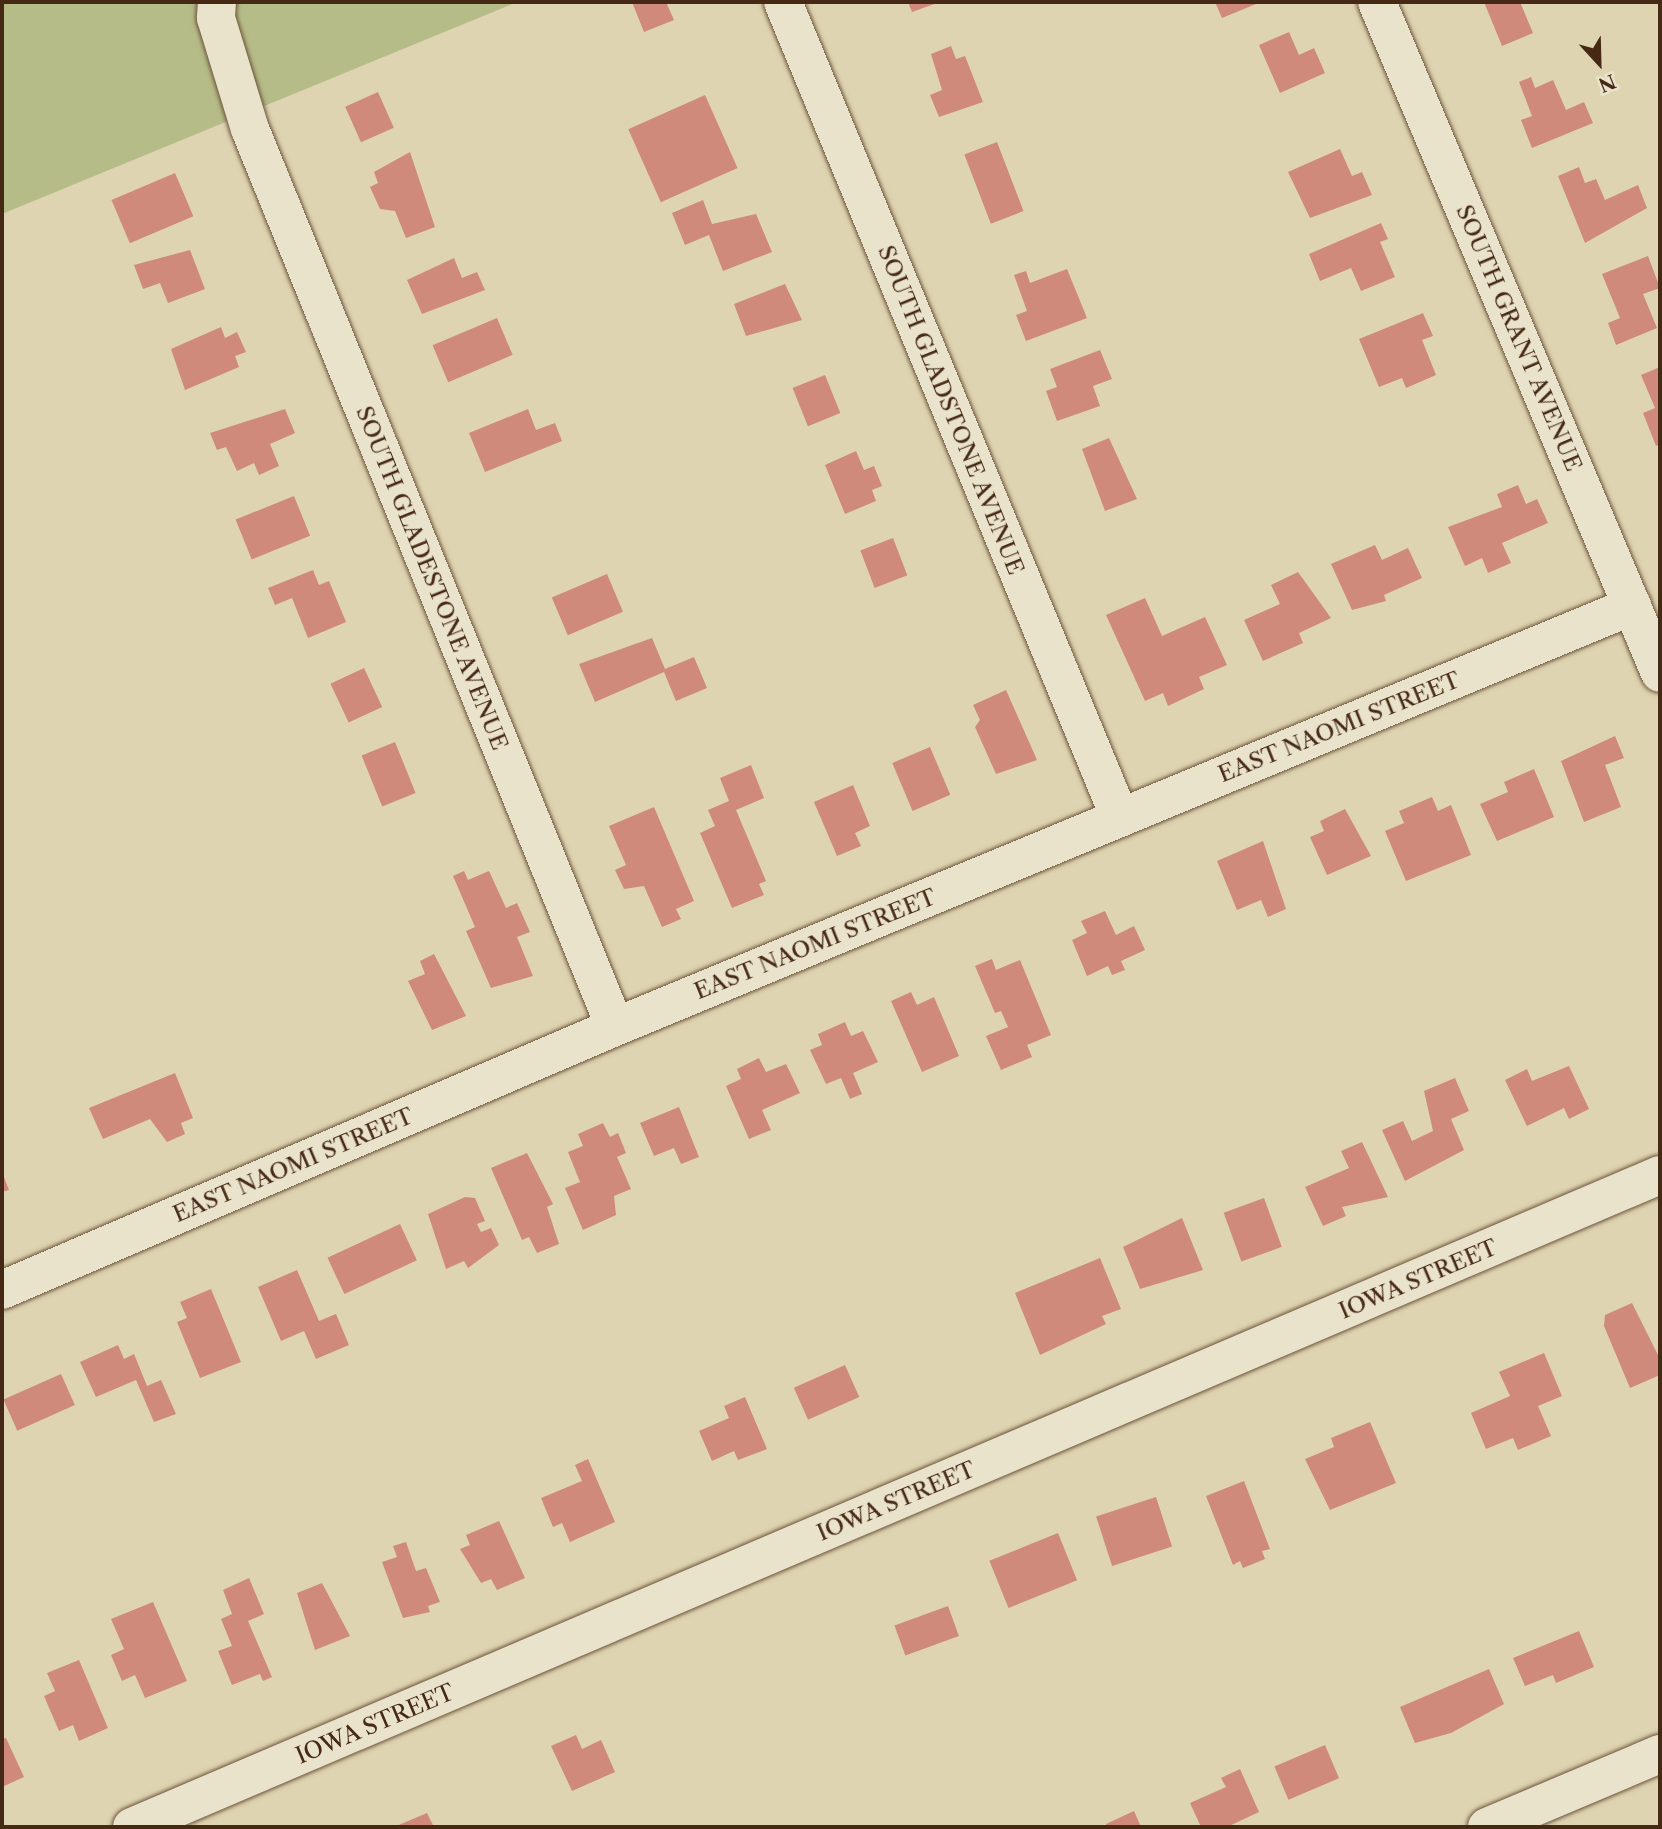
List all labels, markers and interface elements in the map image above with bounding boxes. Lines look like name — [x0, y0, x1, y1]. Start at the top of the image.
north arrow — [1564, 28, 1634, 98]
text: N — [1595, 69, 1619, 97]
street label: SOUTH GRANT AVENUE — [1450, 200, 1588, 476]
street label: SOUTH GLADSTONE AVENUE — [872, 241, 1030, 579]
street label: SOUTH GLADESTONE AVENUE — [350, 402, 514, 754]
street label: EAST NAOMI STREET — [1214, 666, 1464, 788]
street label: EAST NAOMI STREET — [690, 883, 940, 1005]
street label: EAST NAOMI STREET — [168, 1102, 418, 1228]
street label: IOWA STREET — [1334, 1233, 1502, 1325]
street label: IOWA STREET — [812, 1455, 980, 1547]
street label: IOWA STREET — [291, 1678, 459, 1770]

